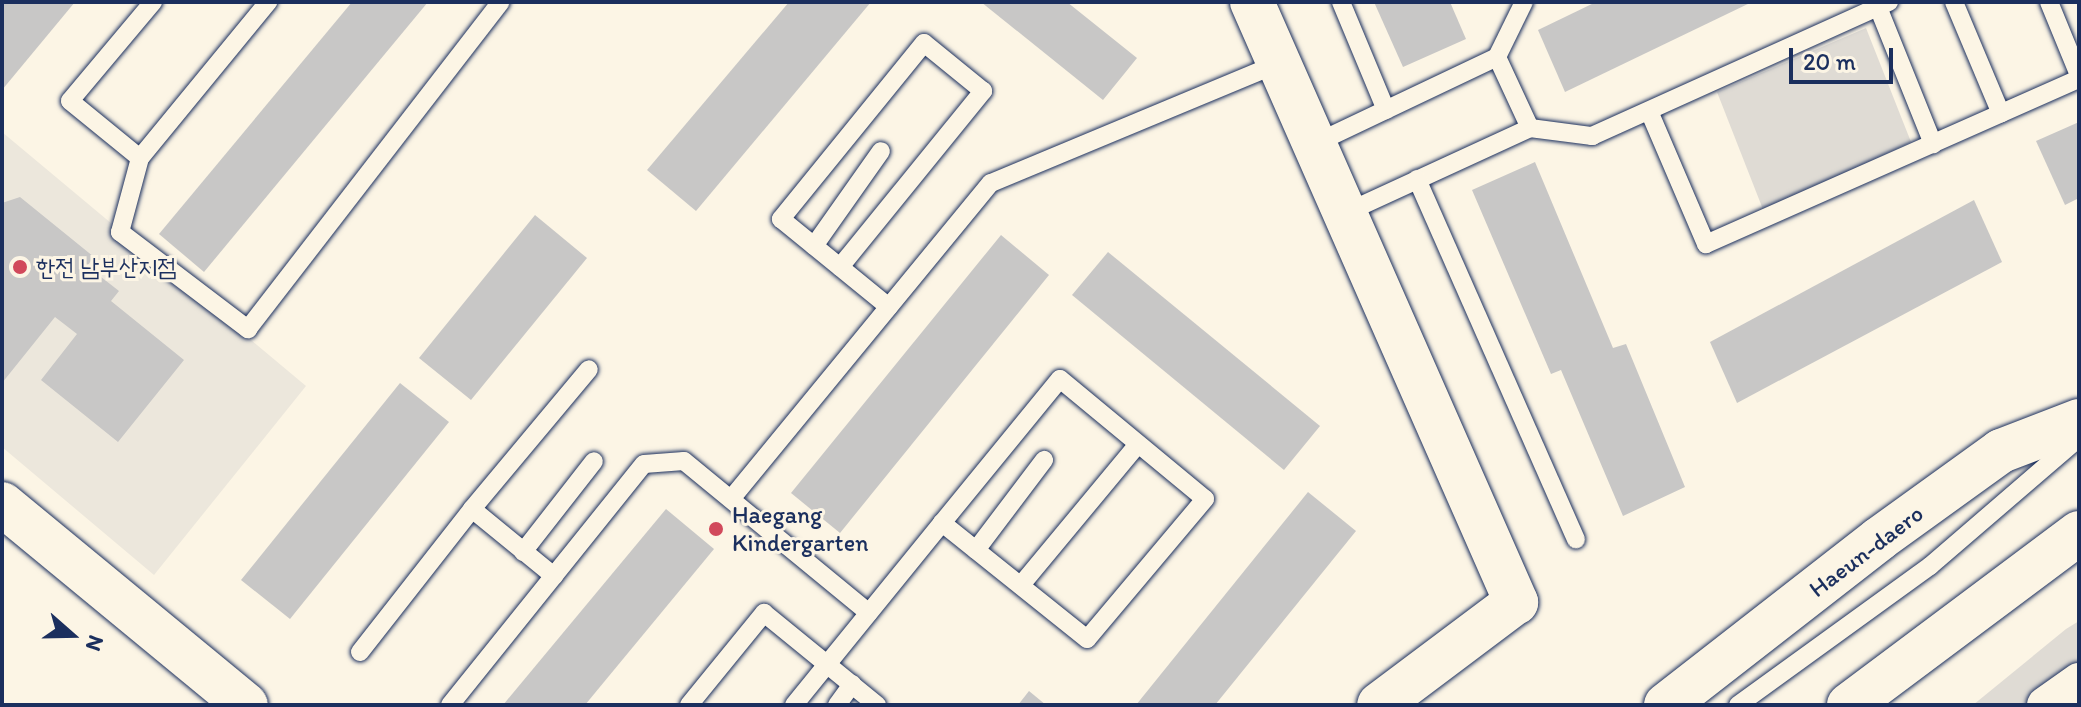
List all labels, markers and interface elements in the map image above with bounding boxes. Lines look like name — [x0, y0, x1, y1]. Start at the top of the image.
scale bar — [1793, 32, 1897, 82]
text: 20 m — [1803, 47, 1856, 76]
place label: 한전 남부산지점 — [36, 253, 177, 281]
marker: 한전 남부산지점 — [11, 258, 29, 276]
street label: Haeun-daero — [1803, 499, 1929, 603]
place label: Haegang Kindergarten — [732, 501, 869, 557]
marker: Haegang Kindergarten — [707, 520, 725, 538]
north arrow — [32, 595, 112, 675]
text: N — [80, 632, 110, 655]

